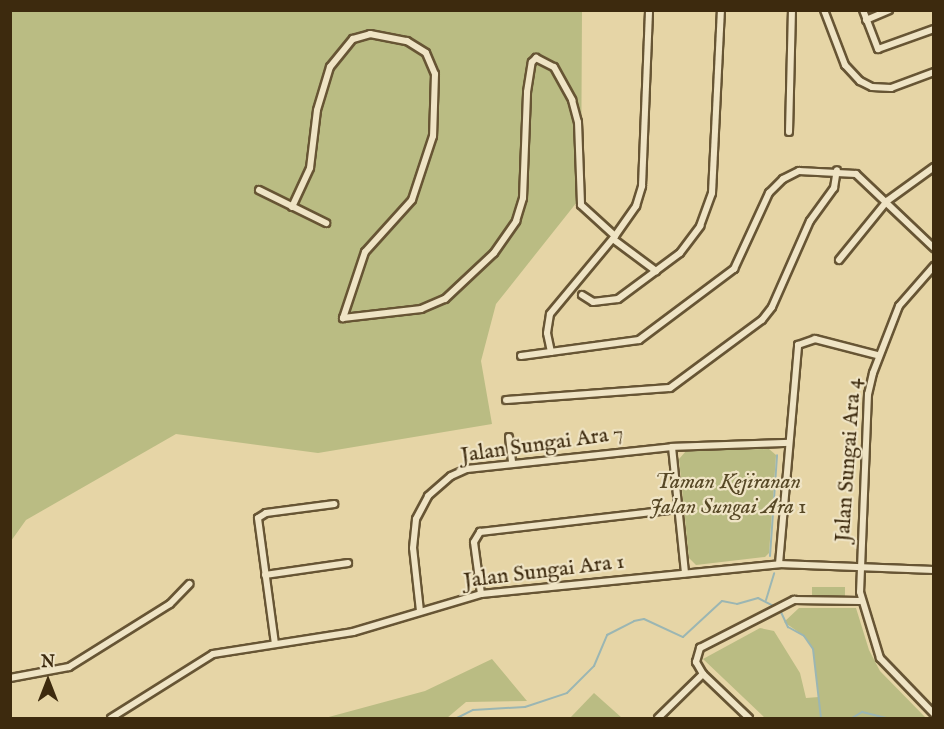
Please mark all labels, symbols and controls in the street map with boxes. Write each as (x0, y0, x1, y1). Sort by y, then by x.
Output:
street label: Jalan Sungai Ara 4 (830, 377, 868, 543)
street label: Jalan Sungai Ara 7 (459, 421, 625, 469)
park label: Taman Kejiranan Jalan Sungai Ara 1 (649, 469, 807, 520)
street label: Jalan Sungai Ara 1 (462, 549, 626, 595)
north arrow (18, 651, 78, 711)
text: N (41, 653, 55, 673)

